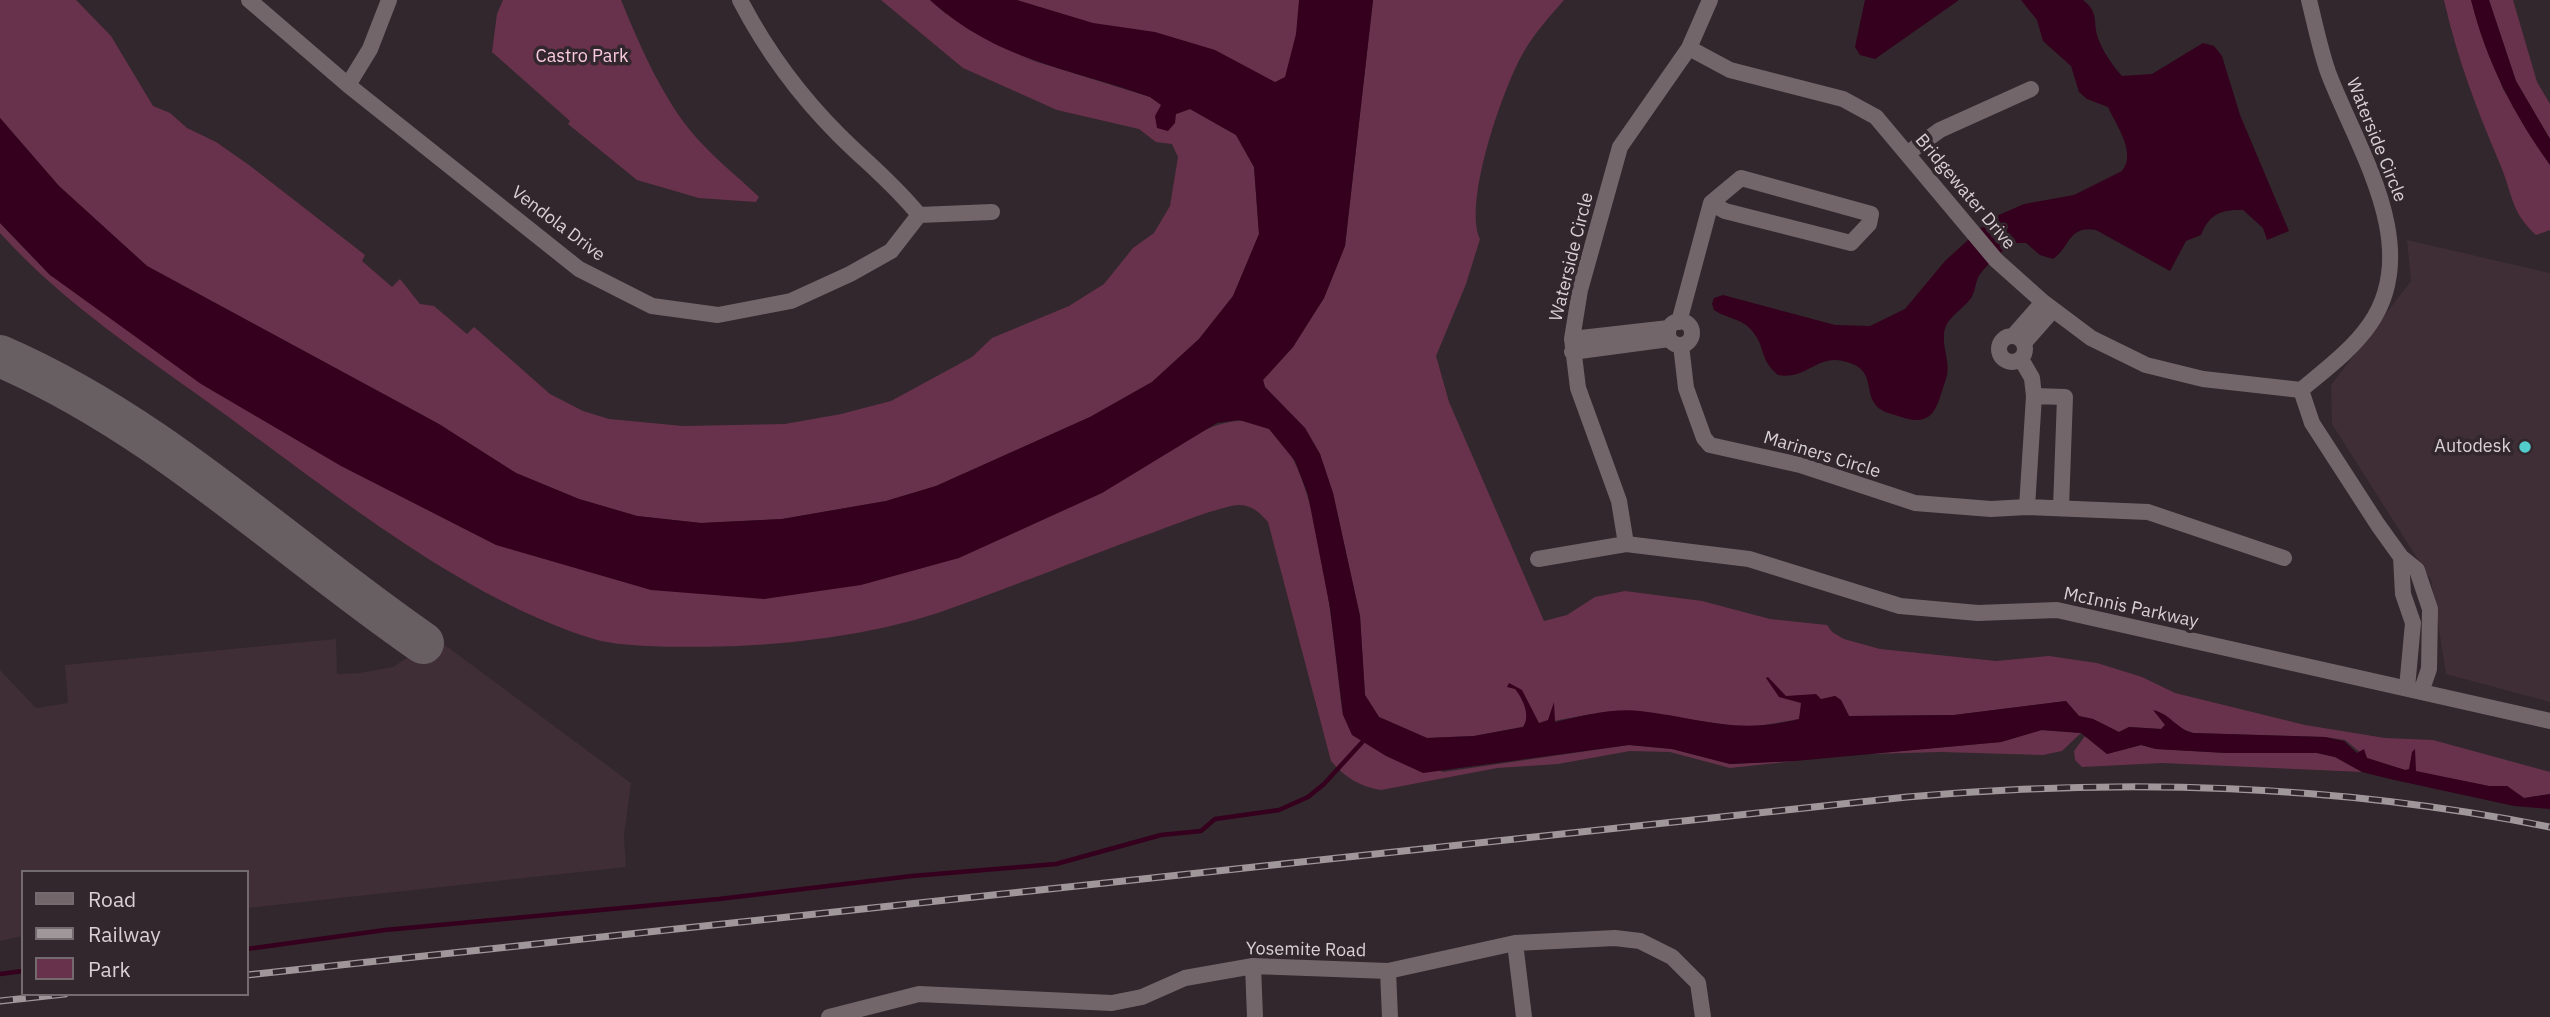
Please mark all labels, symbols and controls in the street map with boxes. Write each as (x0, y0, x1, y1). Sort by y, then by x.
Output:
park label: Castro Park (535, 46, 629, 68)
street label: Waterside Circle (2341, 75, 2411, 205)
street label: Bridgewater Drive (1910, 130, 2020, 254)
street label: Vendola Drive (507, 182, 609, 266)
street label: Waterside Circle (1546, 190, 1598, 324)
street label: Mariners Circle (1761, 427, 1883, 483)
place label: Autodesk (2434, 436, 2511, 458)
marker: Autodesk (2517, 439, 2533, 455)
street label: McInnis Parkway (2062, 583, 2200, 633)
legend (21, 870, 248, 996)
text: Road (88, 885, 136, 913)
text: Railway (88, 920, 161, 948)
street label: Yosemite Road (1246, 938, 1366, 962)
text: Park (88, 955, 131, 983)

